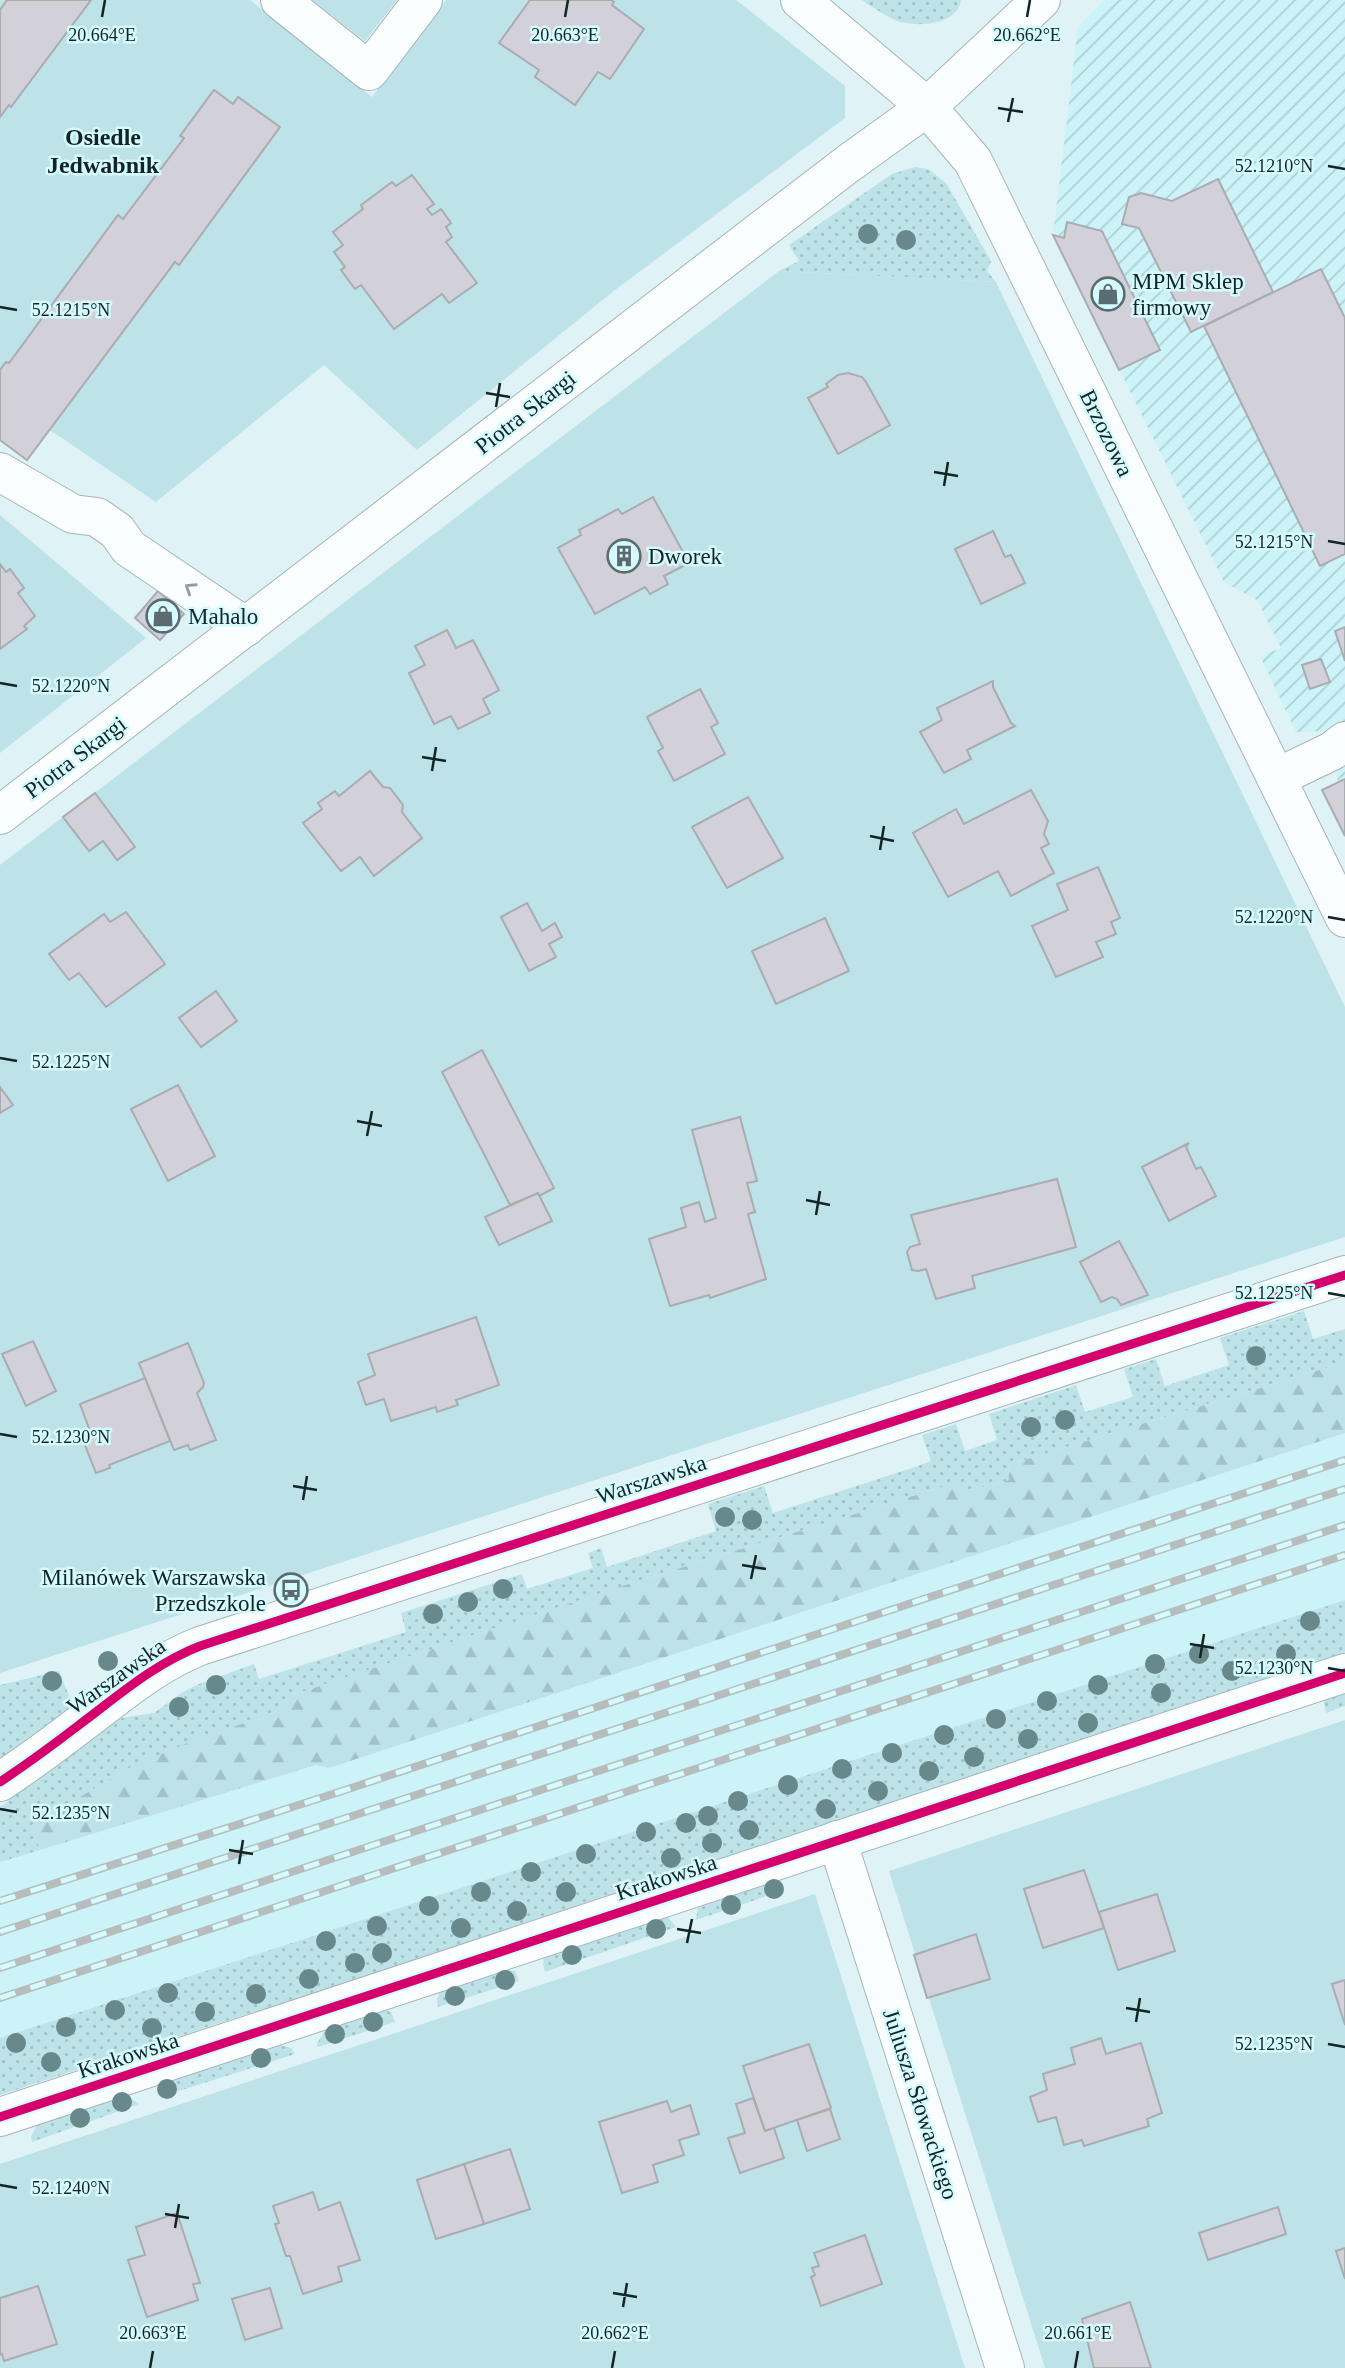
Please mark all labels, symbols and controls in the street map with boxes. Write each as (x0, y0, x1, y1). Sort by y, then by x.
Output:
text: 20.664°E (68, 25, 136, 45)
text: 20.663°E (531, 25, 599, 45)
text: 20.662°E (993, 25, 1061, 45)
district label: Osiedle Jedwabnik (47, 124, 160, 178)
text: 52.1210°N (1235, 156, 1313, 176)
place label: MPM Sklep firmowy (1132, 269, 1244, 320)
shop icon: MPM Sklep firmowy (1089, 275, 1127, 313)
text: 52.1215°N (32, 300, 110, 320)
street label: Piotra Skargi (470, 366, 580, 459)
street label: Brzozowa (1075, 386, 1138, 481)
text: 52.1215°N (1235, 532, 1313, 552)
building icon: Dworek (605, 537, 643, 575)
place label: Dworek (648, 544, 723, 569)
one-way arrow (185, 583, 198, 596)
shop icon: Mahalo (144, 597, 182, 635)
place label: Mahalo (188, 604, 258, 629)
text: 52.1220°N (32, 676, 110, 696)
street label: Piotra Skargi (20, 711, 131, 804)
text: 52.1220°N (1235, 907, 1313, 927)
text: 52.1225°N (32, 1052, 110, 1072)
text: 52.1225°N (1235, 1283, 1313, 1303)
text: 52.1230°N (32, 1427, 110, 1447)
street label: Warszawska (593, 1450, 709, 1509)
place label: Milanówek Warszawska Przedszkole (42, 1565, 266, 1616)
bus stop icon: Milanówek Warszawska Przedszkole (272, 1571, 310, 1609)
street label: Warszawska (62, 1633, 170, 1719)
text: 52.1230°N (1235, 1658, 1313, 1678)
text: 52.1235°N (32, 1803, 110, 1823)
street label: Krakowska (612, 1849, 720, 1906)
street label: Juliusza Słowackiego (878, 2006, 963, 2202)
street label: Krakowska (74, 2027, 182, 2084)
text: 52.1235°N (1235, 2034, 1313, 2054)
text: 52.1240°N (32, 2178, 110, 2198)
text: 20.663°E (119, 2323, 187, 2343)
text: 20.662°E (581, 2323, 649, 2343)
text: 20.661°E (1044, 2323, 1112, 2343)

